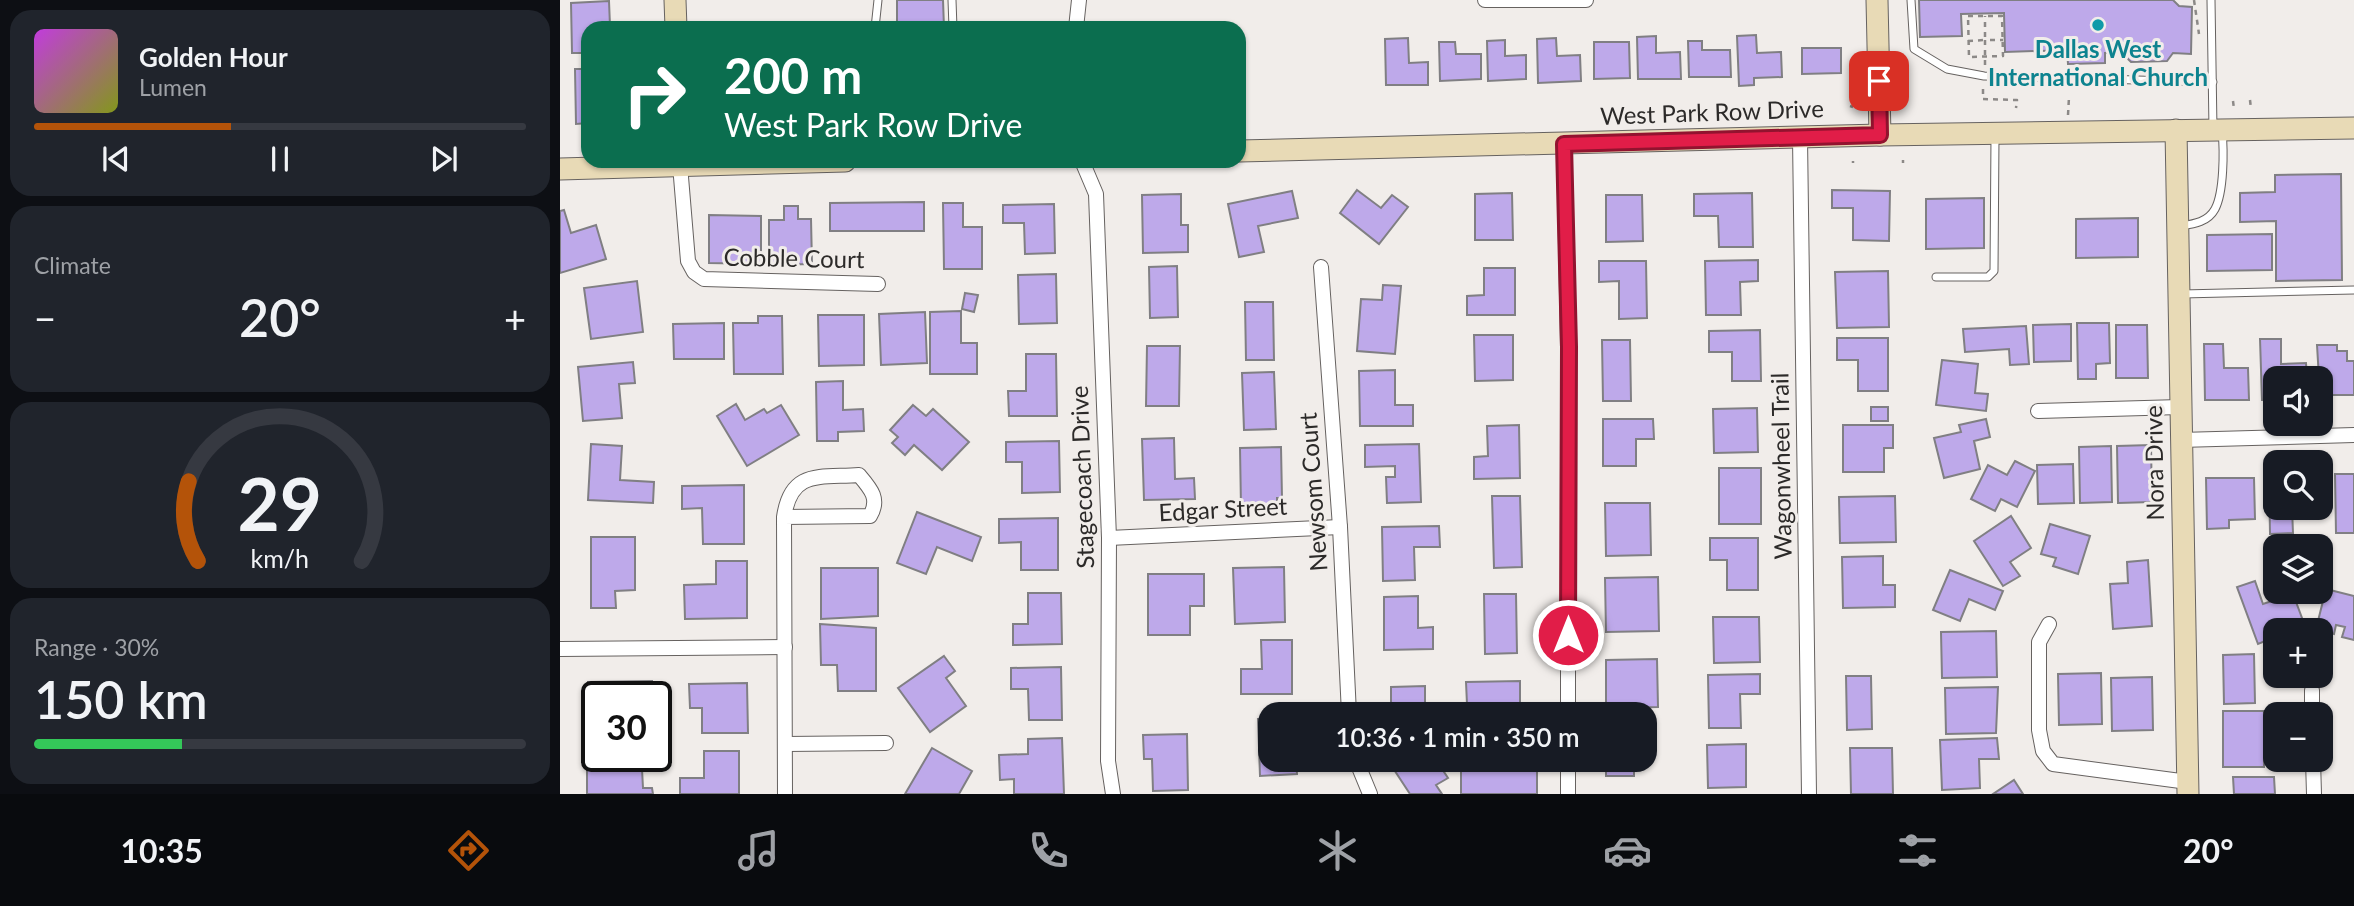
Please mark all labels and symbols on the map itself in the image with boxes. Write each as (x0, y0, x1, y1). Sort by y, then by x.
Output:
marker: Dallas West International Church (2090, 17, 2106, 33)
place label: Dallas West International Church (1988, 34, 2208, 91)
pin (1849, 51, 1909, 111)
street label: West Park Row Drive (1600, 93, 1824, 130)
street label: Cobble Court (723, 242, 865, 273)
street label: Wagonwheel Trail (1764, 372, 1797, 560)
street label: Stagecoach Drive (1064, 385, 1099, 569)
street label: Nora Drive (2138, 405, 2169, 521)
street label: Newsom Court (1292, 411, 1333, 573)
street label: Edgar Street (1158, 491, 1288, 526)
position arrow (1531, 598, 1605, 672)
speed limit sign: 30 (581, 681, 672, 772)

